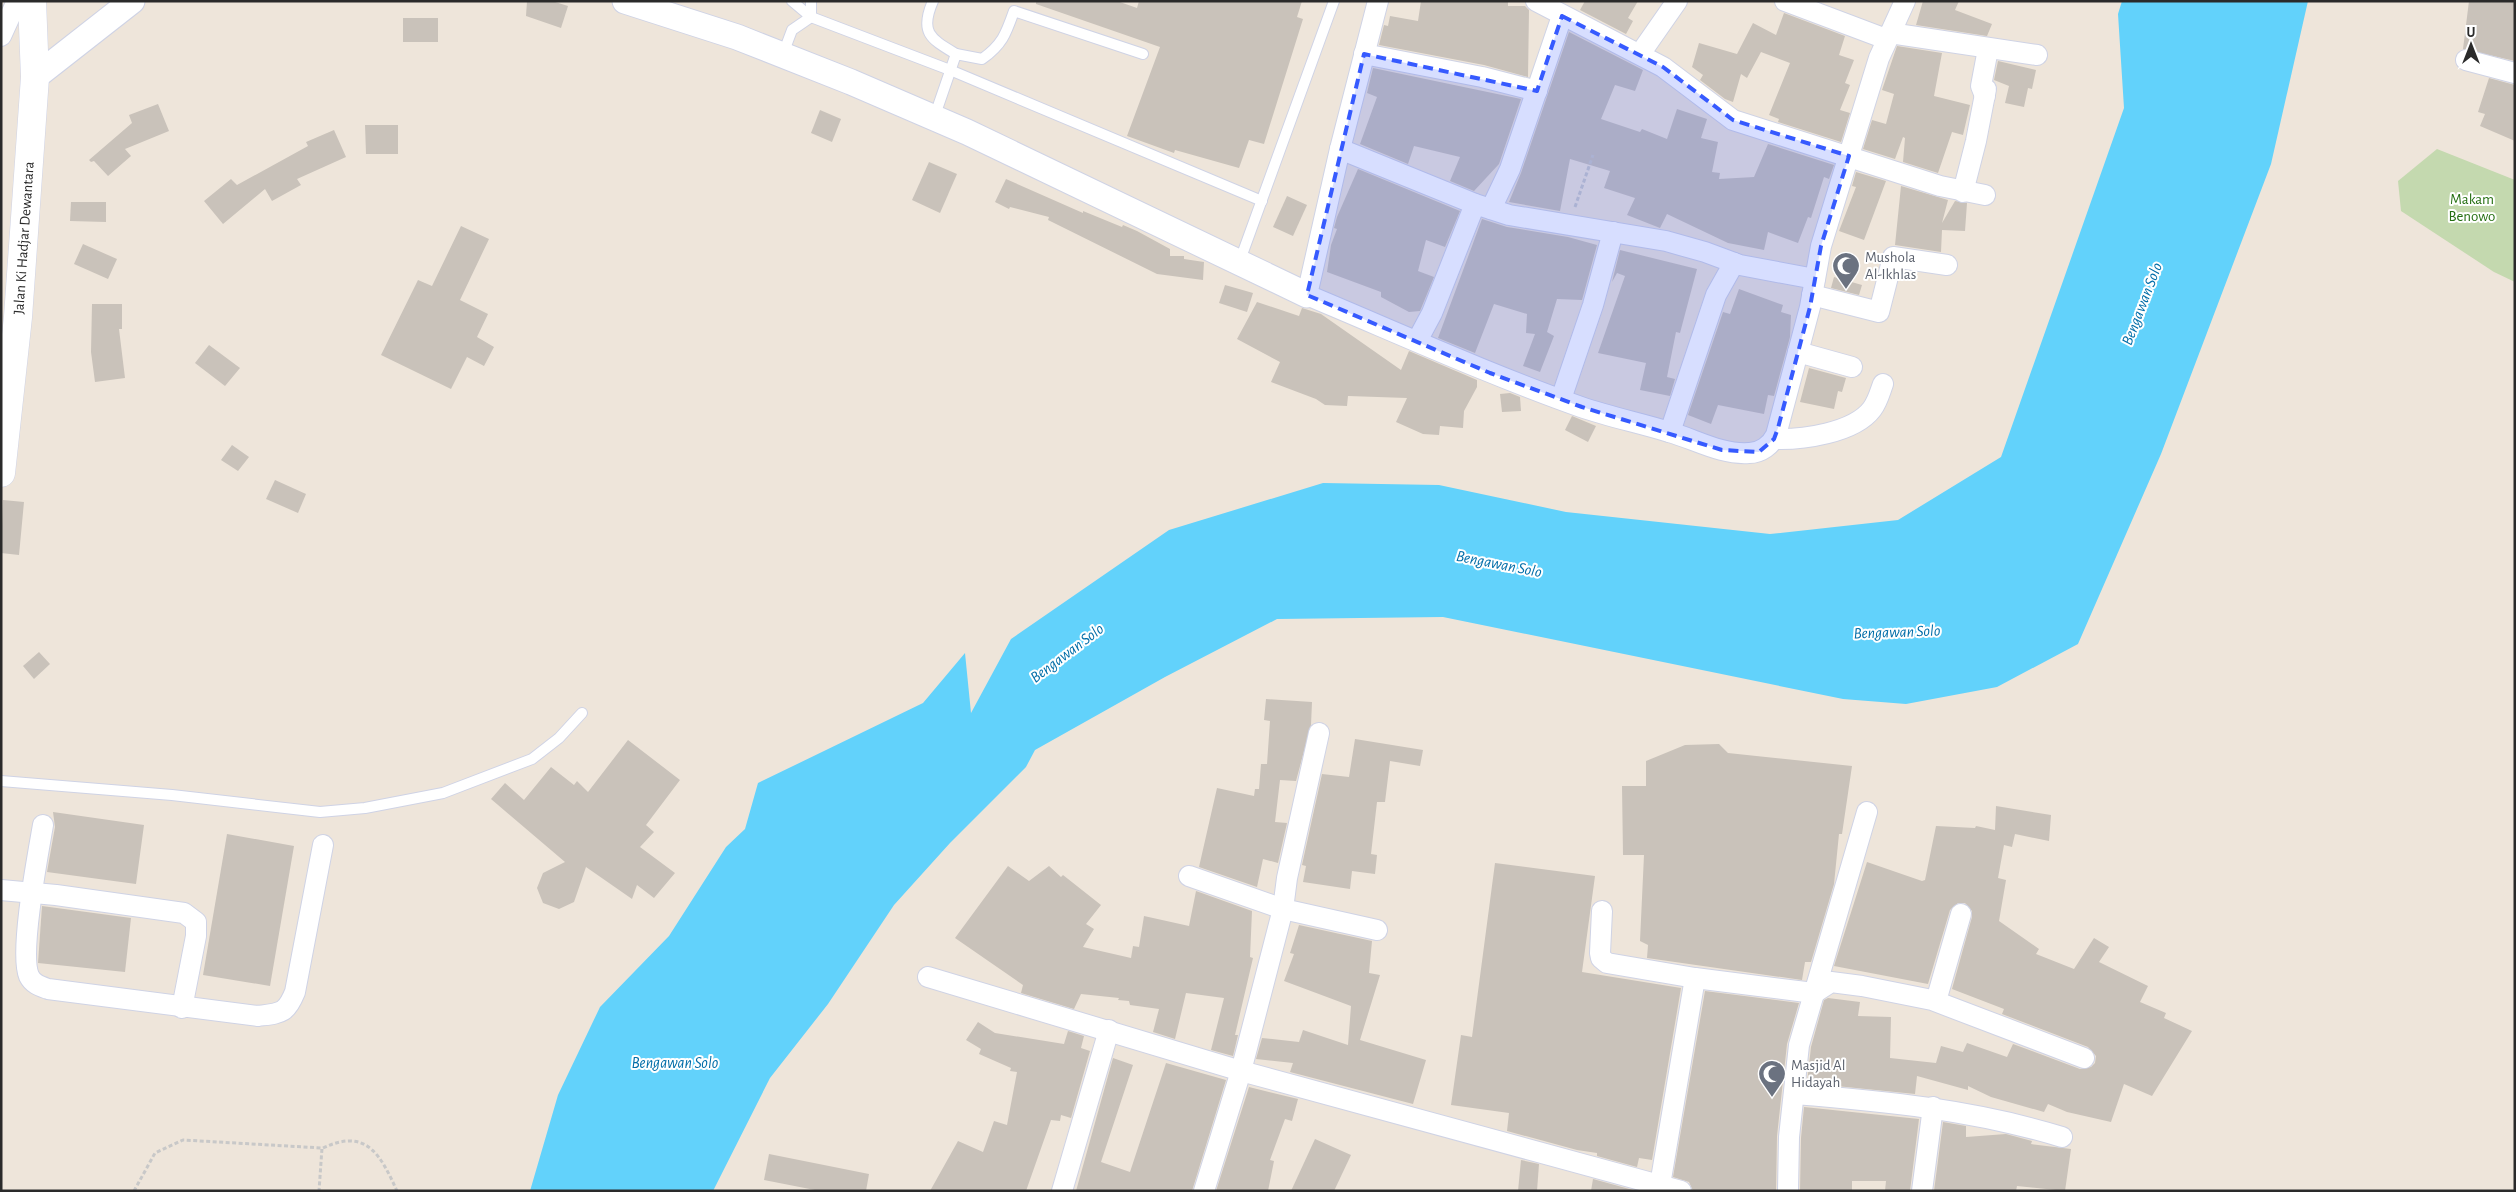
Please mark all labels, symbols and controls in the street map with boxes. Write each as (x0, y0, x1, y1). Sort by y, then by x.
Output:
north arrow (2446, 20, 2496, 70)
text: U (2467, 26, 2476, 40)
street label: Jalan Ki Hadjar Dewantara (11, 161, 37, 315)
park label: Makam Benowo (2449, 192, 2495, 224)
place label: Mushola Al-Ikhlas (1865, 250, 1916, 282)
mosque icon: Mushola Al-Ikhlas (1831, 251, 1861, 290)
water label: Bengawan Solo (2119, 260, 2165, 347)
water label: Bengawan Solo (1455, 548, 1544, 580)
water label: Bengawan Solo (1027, 620, 1107, 686)
water label: Bengawan Solo (1853, 622, 1941, 642)
water label: Bengawan Solo (632, 1055, 719, 1071)
place label: Masjid Al Hidayah (1791, 1058, 1845, 1090)
mosque icon: Masjid Al Hidayah (1757, 1059, 1787, 1098)

